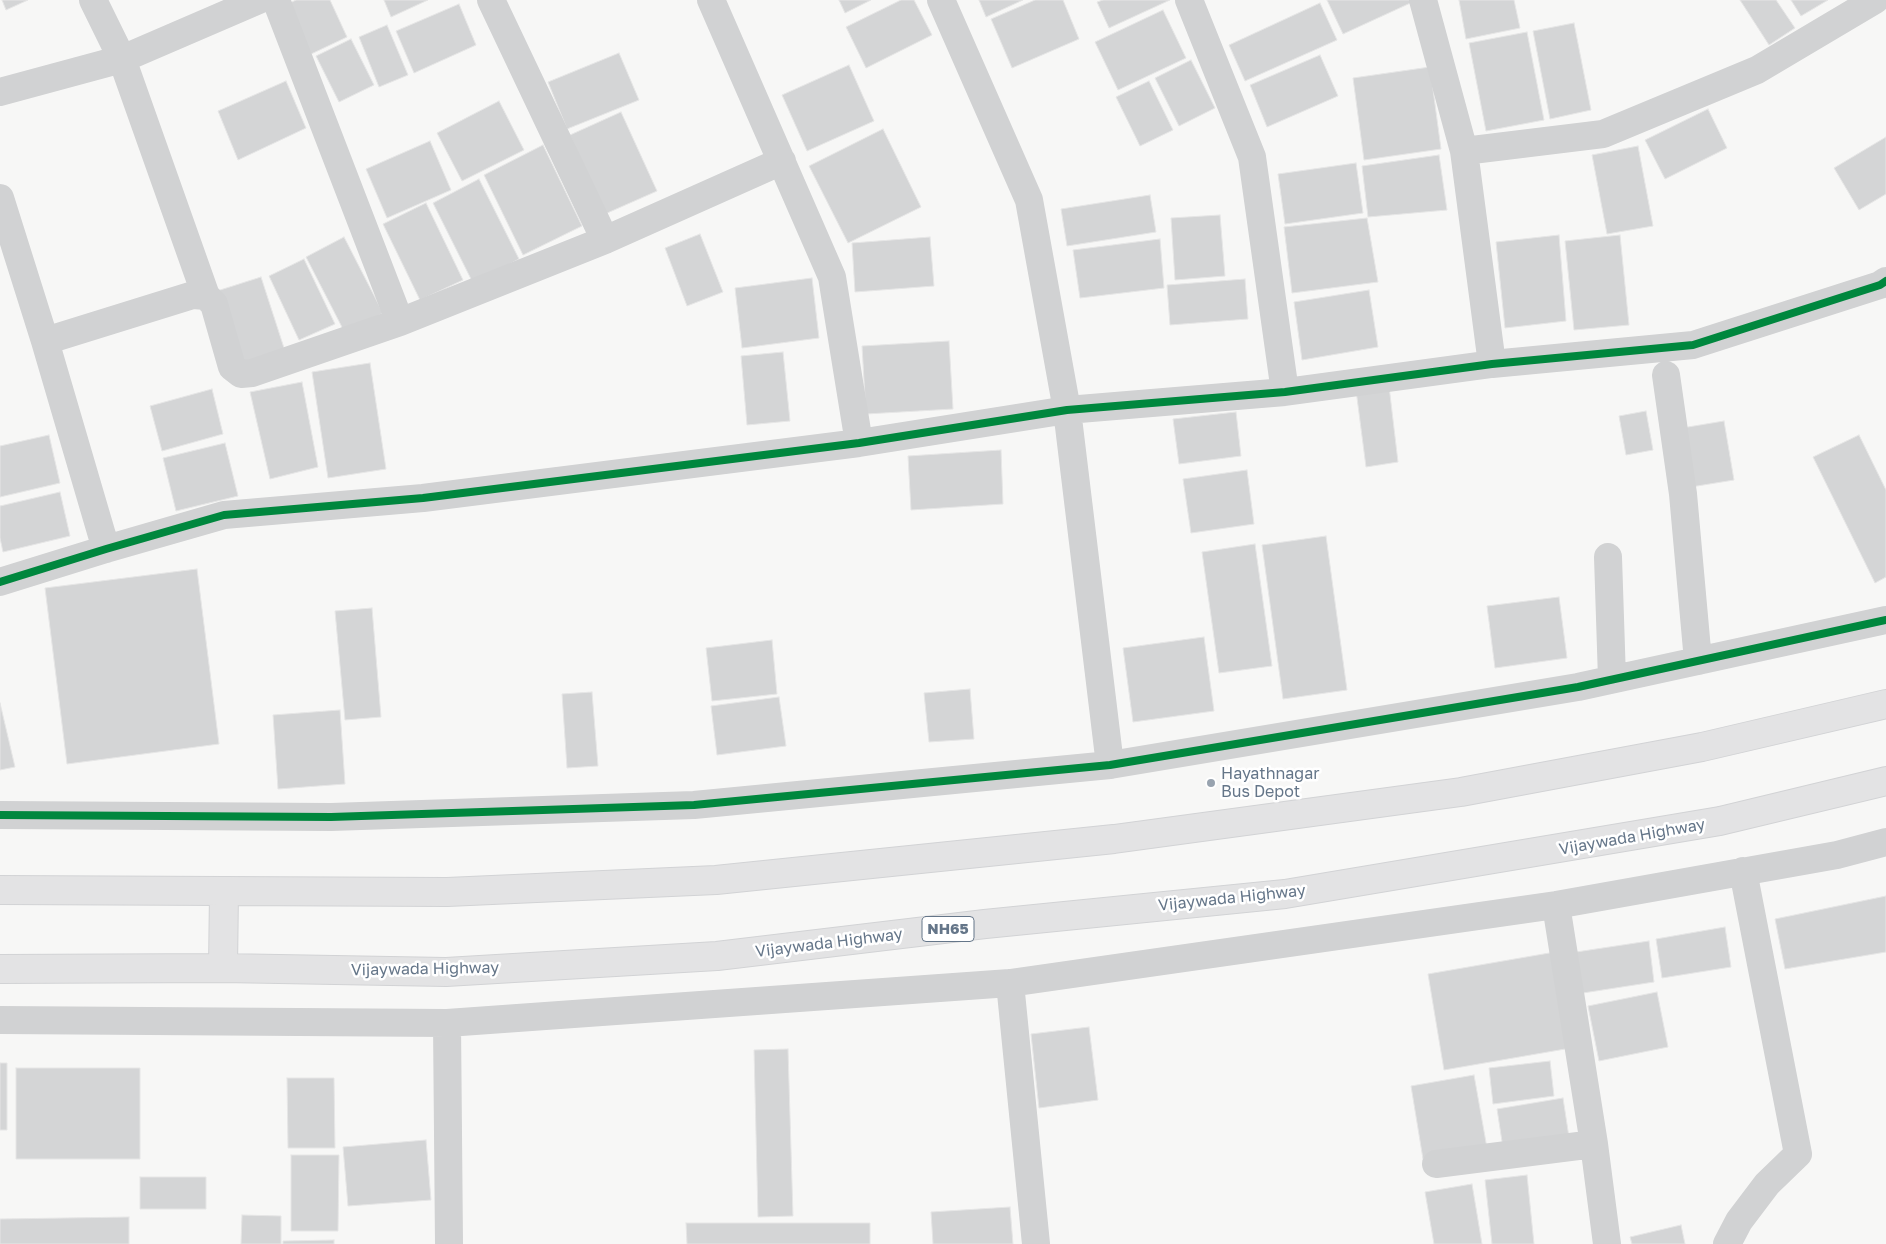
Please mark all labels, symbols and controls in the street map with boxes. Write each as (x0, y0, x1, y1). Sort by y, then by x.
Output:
place label: Hayathnagar Bus Depot (1221, 764, 1319, 802)
marker: Hayathnagar Bus Depot (1205, 777, 1217, 789)
street label: Vijaywada Highway (1557, 815, 1707, 859)
street label: Vijaywada Highway (1157, 881, 1307, 915)
road number: NH65 (922, 916, 974, 942)
street label: Vijaywada Highway (754, 924, 904, 962)
street label: Vijaywada Highway (351, 958, 499, 980)

